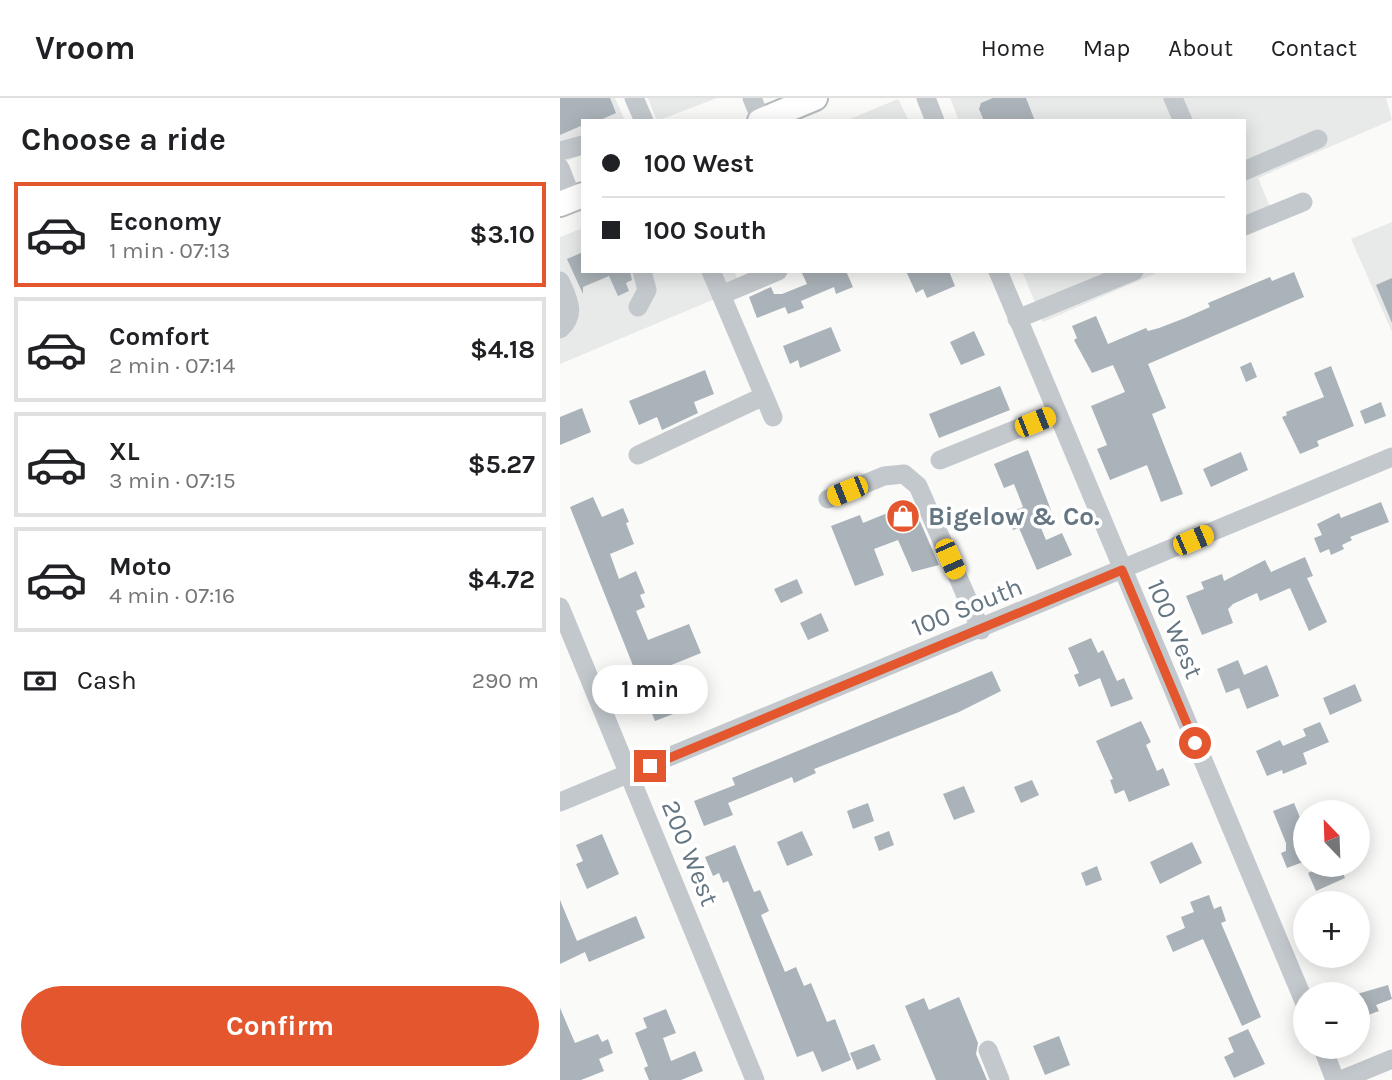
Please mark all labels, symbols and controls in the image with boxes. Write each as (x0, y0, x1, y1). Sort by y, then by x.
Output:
text: Vroom (35, 29, 135, 67)
text: Home (981, 34, 1045, 62)
text: Map (1083, 34, 1130, 62)
text: About (1168, 34, 1233, 62)
text: Contact (1271, 34, 1357, 62)
text: Choose a ride (21, 121, 226, 158)
text: 100 West (644, 148, 754, 179)
icon: car (25, 203, 88, 266)
text: Economy (109, 206, 221, 237)
text: 100 South (644, 215, 767, 246)
text: $3.10 (470, 219, 535, 250)
text: 1 min · 07:13 (109, 237, 230, 264)
icon: car (25, 318, 88, 381)
text: Comfort (109, 321, 210, 352)
text: $4.18 (470, 334, 535, 365)
text: 2 min · 07:14 (109, 352, 235, 379)
car (1012, 404, 1059, 440)
icon: car (25, 433, 88, 496)
text: XL (109, 436, 140, 467)
text: $5.27 (468, 449, 535, 480)
text: 3 min · 07:15 (109, 467, 236, 494)
car (824, 473, 871, 509)
shop icon: Bigelow & Co. (884, 497, 922, 535)
place label: Bigelow & Co. (928, 501, 1100, 532)
car (1170, 522, 1217, 558)
car (932, 536, 969, 582)
icon: car (25, 548, 88, 611)
text: Moto (109, 551, 171, 582)
text: $4.72 (467, 564, 535, 595)
street label: 100 South (907, 571, 1027, 643)
street label: 100 West (1140, 575, 1210, 684)
text: 4 min · 07:16 (109, 582, 235, 609)
icon: cash (21, 662, 59, 700)
callout: 1 min (592, 664, 708, 714)
text: Cash (77, 665, 137, 696)
text: 290 m (472, 667, 539, 694)
text: 1 min (621, 676, 679, 703)
route start (1179, 727, 1211, 759)
route end (634, 750, 666, 782)
street label: 200 West (655, 796, 725, 911)
north arrow (1293, 800, 1370, 877)
map controls (1293, 800, 1370, 1059)
button: + (1293, 891, 1370, 968)
button: − (1293, 982, 1370, 1059)
button: Confirm (21, 986, 539, 1066)

